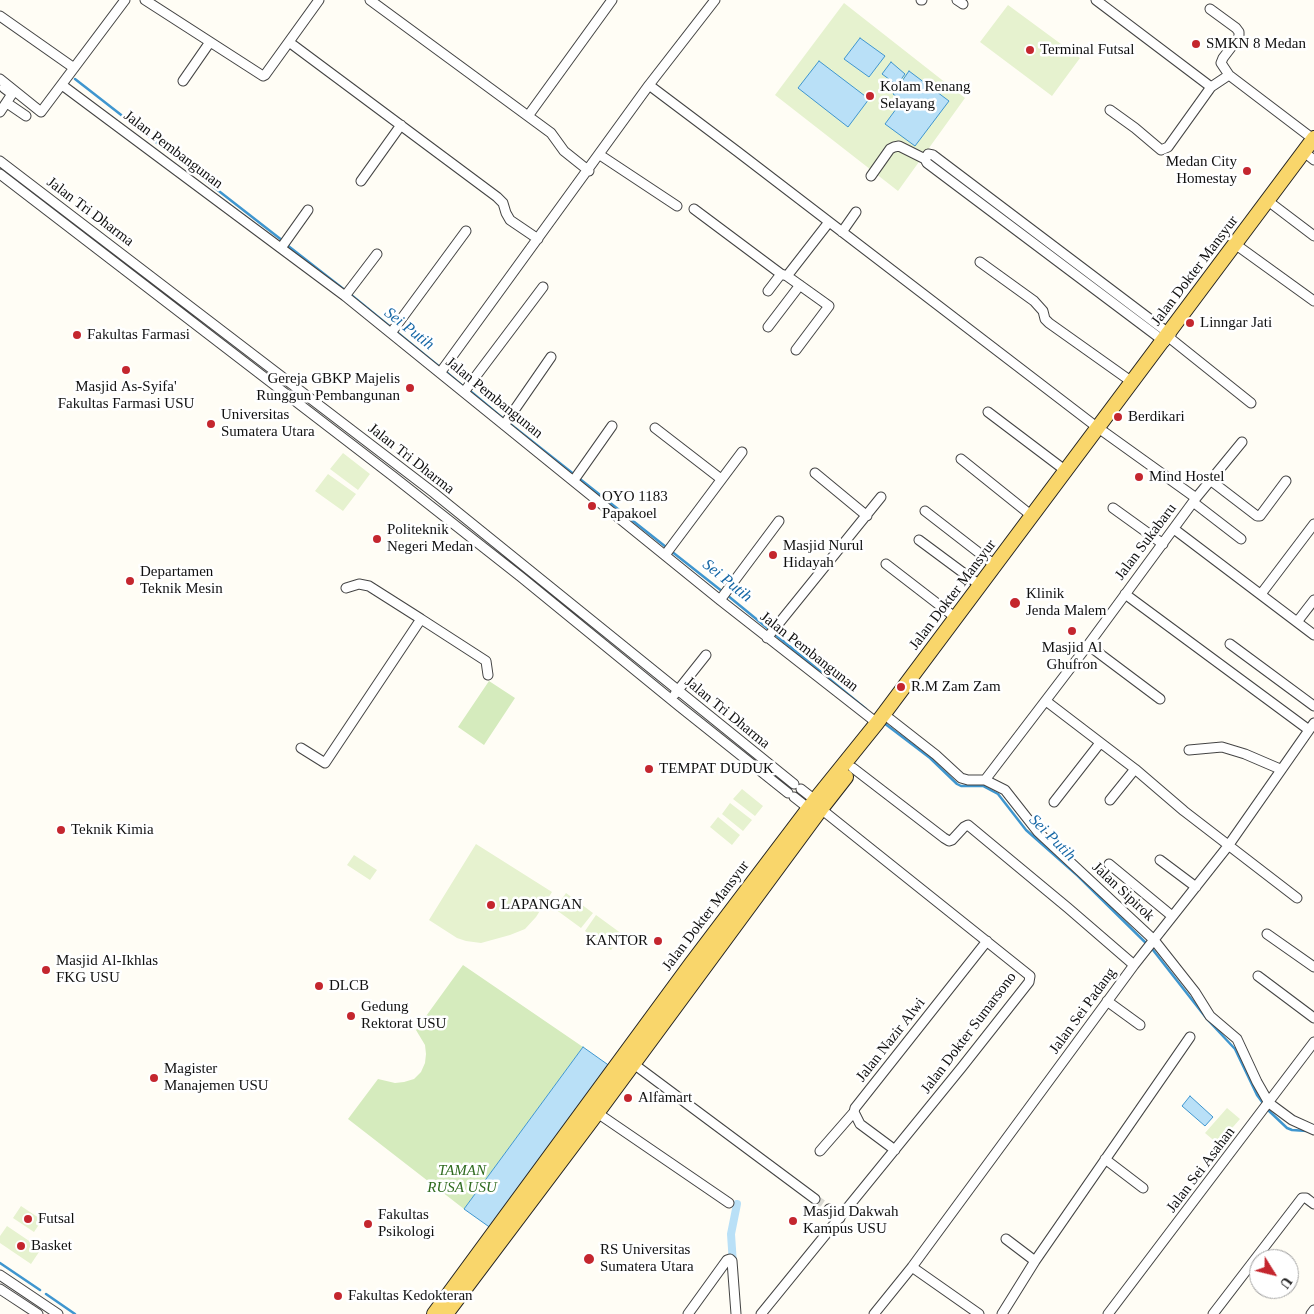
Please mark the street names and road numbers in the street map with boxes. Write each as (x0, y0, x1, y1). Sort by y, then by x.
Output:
street label: Jalan Pembangunan (120, 107, 226, 193)
street label: Jalan Tri Dharma (43, 173, 137, 251)
street label: Jalan Dokter Mansyur (1148, 212, 1242, 330)
street label: Jalan Pembangunan (442, 353, 546, 443)
street label: Jalan Tri Dharma (364, 420, 458, 498)
street label: Jalan Sukabaru (1111, 500, 1181, 584)
street label: Jalan Dokter Mansyur (906, 536, 1000, 654)
street label: Jalan Pembangunan (756, 608, 862, 696)
street label: Jalan Tri Dharma (681, 673, 773, 753)
street label: Jalan Dokter Mansyur (659, 857, 753, 975)
street label: Jalan Sipirok (1088, 859, 1158, 925)
street label: Jalan Sei Padang (1046, 965, 1120, 1057)
street label: Jalan Dokter Sumarsono (917, 969, 1021, 1097)
street label: Jalan Nazir Alwi (853, 994, 929, 1086)
street label: Jalan Sei Asahan (1163, 1124, 1239, 1216)

